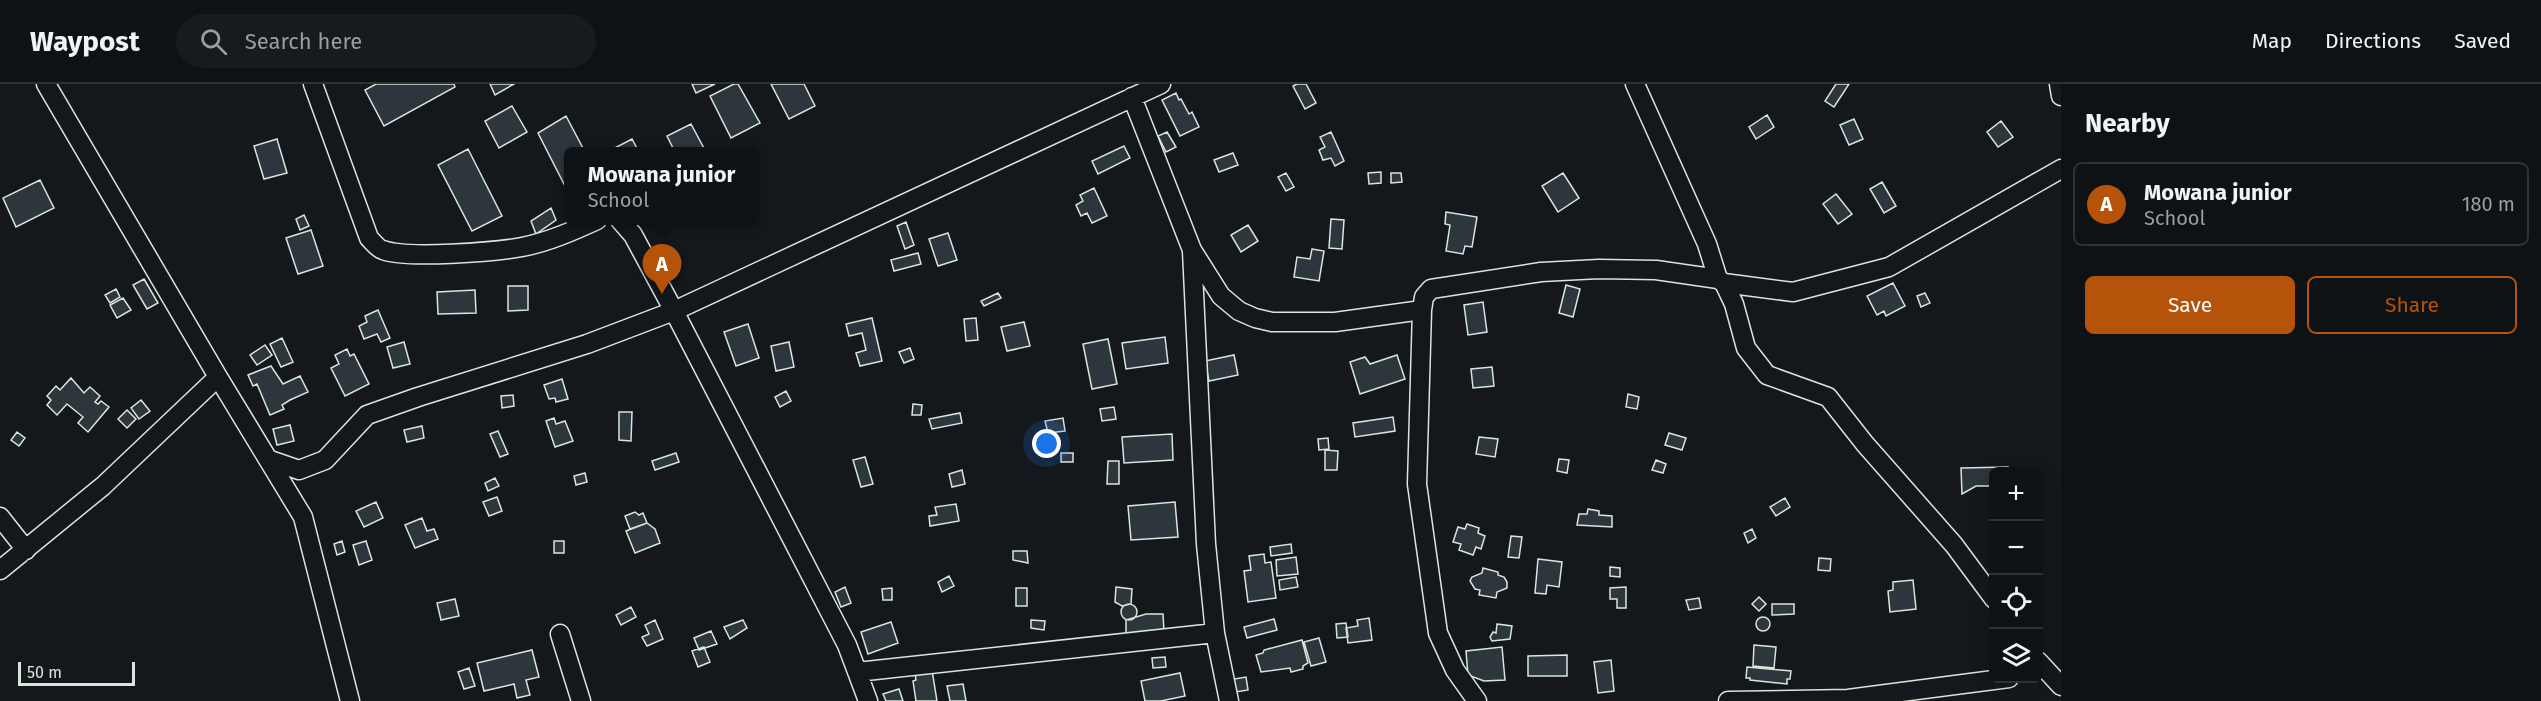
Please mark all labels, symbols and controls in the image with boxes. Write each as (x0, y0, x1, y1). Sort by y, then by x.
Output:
search box (176, 14, 596, 68)
text: Waypost (30, 25, 140, 58)
icon: search (197, 25, 230, 58)
text: Search here (245, 28, 362, 55)
text: Map (2252, 28, 2292, 54)
text: Directions (2325, 28, 2421, 54)
text: Saved (2454, 28, 2511, 54)
text: Nearby (2085, 108, 2170, 139)
popup (564, 147, 759, 225)
text: Mowana junior (588, 161, 735, 188)
text: Mowana junior (2144, 179, 2292, 206)
text: School (588, 188, 649, 212)
text: A (2101, 192, 2112, 216)
text: 180 m (2462, 192, 2515, 216)
text: School (2144, 206, 2205, 230)
pin: A (642, 244, 682, 294)
button: Save (2085, 276, 2295, 334)
button: Share (2307, 276, 2517, 334)
your location (1032, 429, 1061, 458)
map controls (1989, 467, 2043, 683)
button: + (1989, 467, 2043, 521)
button: − (1989, 521, 2043, 575)
button: locate (1989, 575, 2043, 629)
button: layers (1989, 629, 2043, 683)
scale bar (18, 659, 135, 686)
text: 50 m (27, 663, 62, 682)

